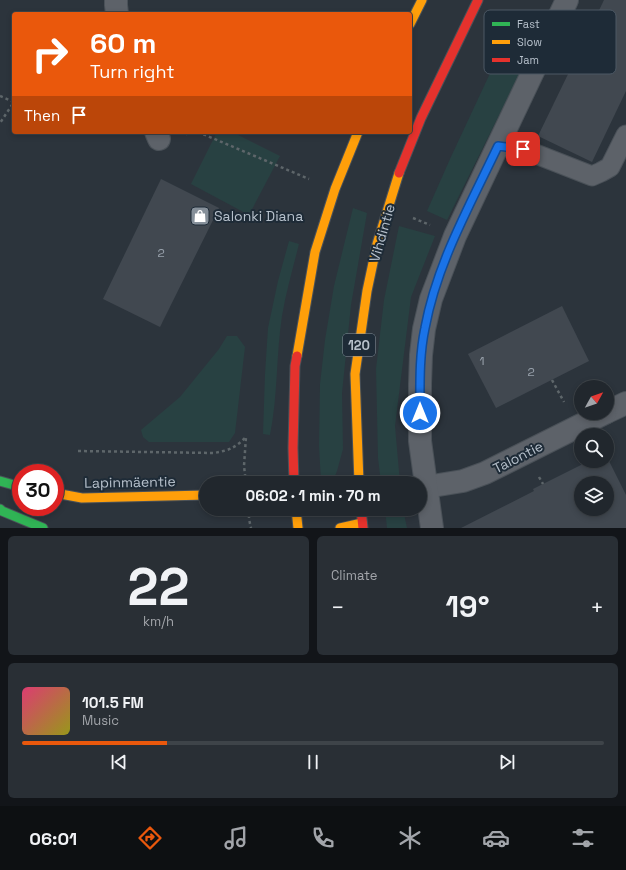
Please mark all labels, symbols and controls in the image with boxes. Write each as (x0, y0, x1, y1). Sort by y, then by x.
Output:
legend (484, 10, 616, 74)
text: Fast (517, 17, 540, 31)
text: 60 m (90, 25, 156, 61)
icon: right (24, 28, 76, 80)
text: Slow (517, 35, 542, 49)
text: Jam (517, 53, 539, 67)
text: Turn right (90, 60, 174, 83)
icon: arrive (68, 104, 90, 126)
text: Then (24, 106, 60, 125)
pin (506, 132, 540, 166)
icon: arrive (512, 138, 534, 160)
street label: Vihdintie (365, 202, 399, 264)
shop icon: Salonki Diana (189, 205, 211, 227)
place label: Salonki Diana (214, 207, 303, 225)
house number: 2 (157, 245, 165, 261)
road number: 120 (343, 334, 375, 356)
house number: 1 (479, 353, 485, 369)
house number: 2 (527, 364, 535, 380)
north arrow (574, 380, 614, 420)
map controls (574, 380, 614, 516)
position arrow (399, 392, 441, 434)
button: search (574, 428, 614, 468)
street label: Talontie (490, 437, 546, 477)
speed limit sign: 30 (12, 464, 64, 516)
street label: Lapinmäentie (84, 472, 176, 492)
button: layers (574, 476, 614, 516)
text: 06:02 · 1 min · 70 m (245, 486, 381, 505)
text: 22 (128, 554, 189, 620)
text: Climate (331, 567, 377, 584)
text: 19° (446, 587, 489, 626)
text: − (331, 593, 345, 621)
text: + (590, 593, 604, 621)
text: km/h (143, 613, 174, 630)
text: 101.5 FM (82, 693, 144, 712)
text: Music (82, 712, 119, 729)
icon: previous (108, 751, 130, 773)
icon: pause (302, 751, 324, 773)
icon: next (496, 751, 518, 773)
icon: directions (136, 824, 164, 852)
icon: music (222, 824, 250, 852)
icon: phone (309, 824, 337, 852)
icon: climate (396, 824, 424, 852)
icon: car (482, 824, 510, 852)
icon: filters (569, 824, 597, 852)
text: 06:01 (29, 827, 77, 850)

